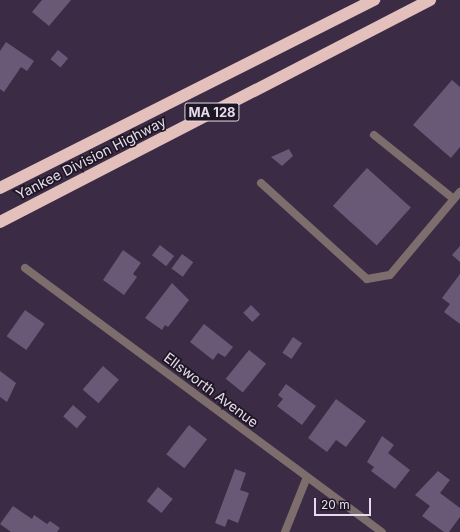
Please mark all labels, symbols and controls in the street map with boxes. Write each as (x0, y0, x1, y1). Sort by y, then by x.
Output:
road number: MA 128 (184, 101, 240, 123)
street label: Yankee Division Highway (13, 113, 169, 203)
street label: Ellsworth Avenue (161, 349, 261, 431)
scale bar (316, 490, 373, 516)
text: 20 m (321, 497, 350, 512)

